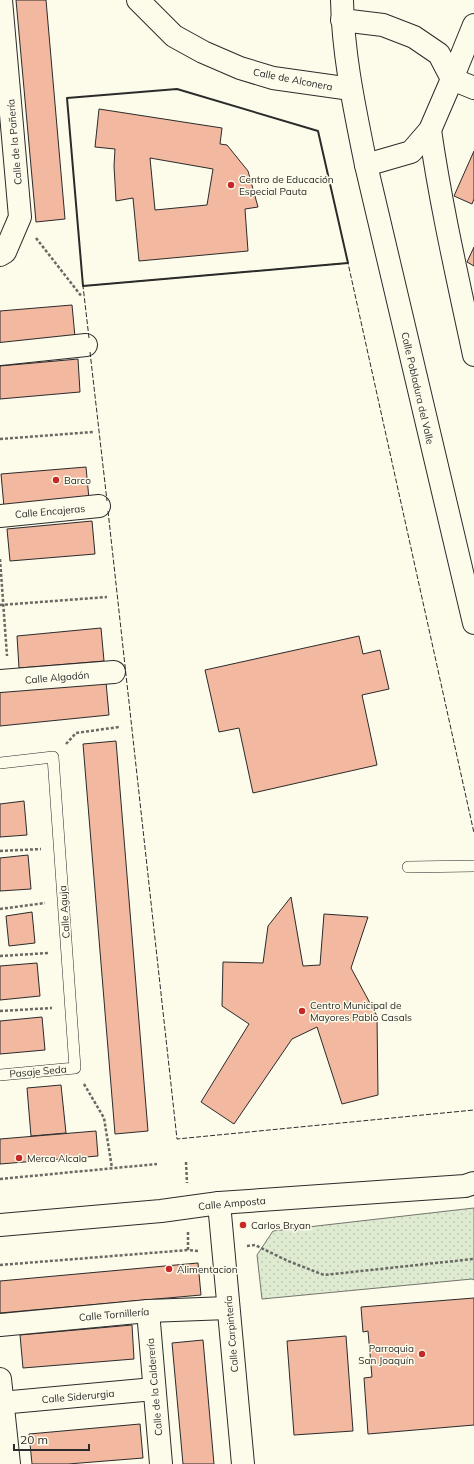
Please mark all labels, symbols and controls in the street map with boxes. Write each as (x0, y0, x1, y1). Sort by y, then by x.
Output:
street label: Calle de Alconera (252, 65, 334, 94)
street label: Calle de la Pañería (4, 98, 25, 185)
place label: Centro de Educación Especial Pauta (239, 173, 334, 198)
marker: Centro de Educación Especial Pauta (226, 180, 236, 190)
street label: Calle Pobladura del Valle (398, 331, 437, 446)
place label: Barco (64, 474, 91, 487)
marker: Barco (51, 475, 61, 485)
street label: Calle Encajeras (14, 502, 86, 521)
street label: Calle Algodón (24, 668, 90, 687)
street label: Calle Aguja (56, 885, 73, 939)
place label: Centro Municipal de Mayores Pablo Casals (310, 999, 412, 1024)
marker: Centro Municipal de Mayores Pablo Casals (297, 1006, 307, 1016)
street label: Pasaje Seda (9, 1063, 67, 1080)
place label: Merca Alcala (27, 1152, 87, 1165)
marker: Merca Alcala (14, 1153, 24, 1163)
street label: Calle Amposta (198, 1194, 266, 1213)
place label: Carlos Bryan (251, 1219, 311, 1232)
marker: Carlos Bryan (238, 1220, 248, 1230)
place label: Alimentacion (177, 1263, 238, 1276)
marker: Alimentacion (164, 1264, 174, 1274)
street label: Calle Carpintería (222, 1295, 241, 1373)
street label: Calle Tornillería (78, 1305, 150, 1324)
street label: Calle de la Calderería (144, 1338, 165, 1436)
place label: Parroquia San Joaquín (358, 1342, 414, 1367)
marker: Parroquia San Joaquín (417, 1349, 427, 1359)
street label: Calle Siderurgia (41, 1387, 115, 1406)
scale bar (14, 1426, 89, 1452)
text: 20 m (20, 1432, 48, 1447)

